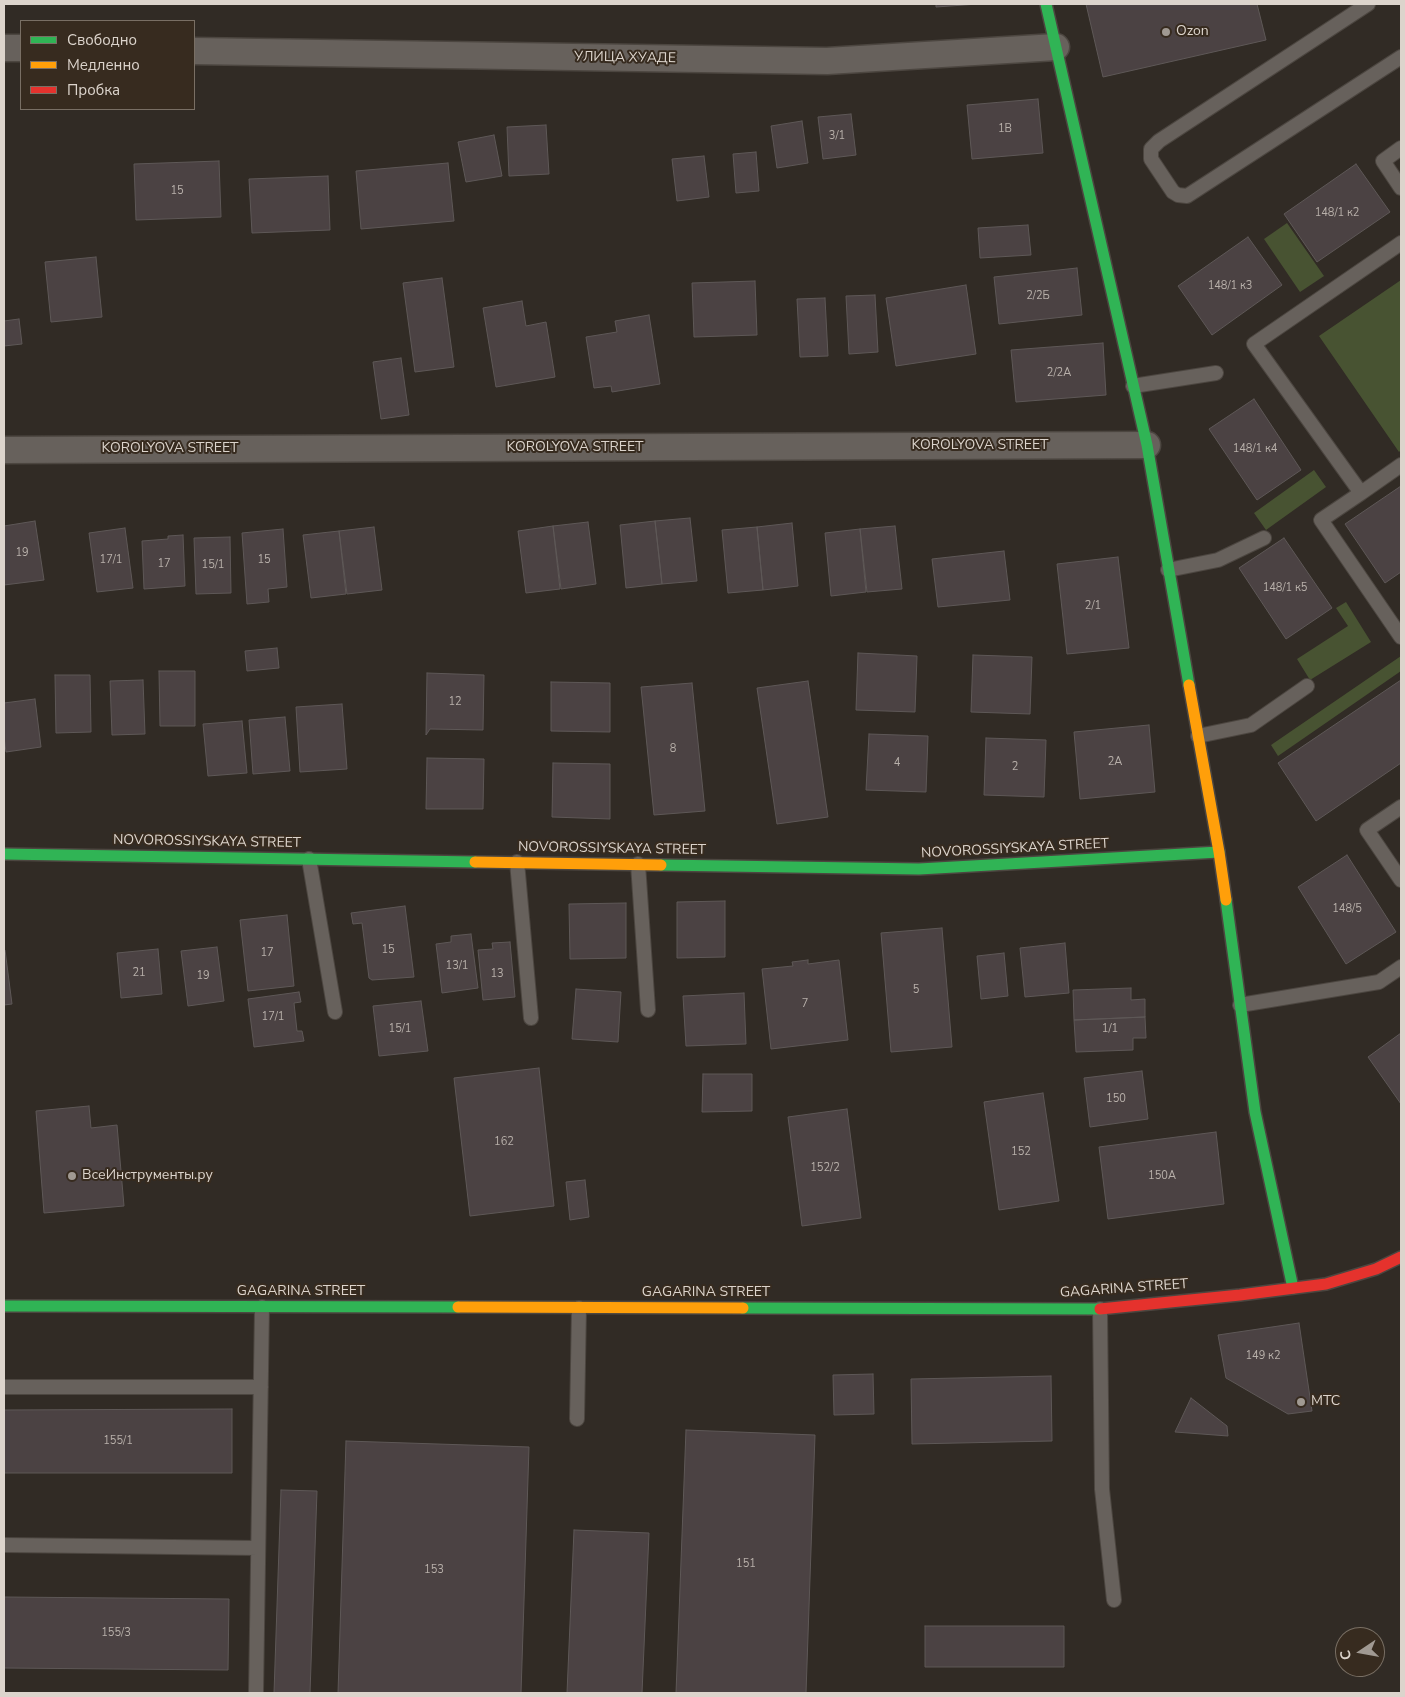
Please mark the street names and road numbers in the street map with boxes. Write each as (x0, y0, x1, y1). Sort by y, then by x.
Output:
street label: УЛИЦА ХУАДЕ (574, 49, 676, 67)
street label: KOROLYOVA STREET (912, 438, 1048, 454)
street label: KOROLYOVA STREET (507, 440, 643, 456)
street label: KOROLYOVA STREET (102, 441, 238, 457)
street label: NOVOROSSIYSKAYA STREET (113, 832, 301, 852)
street label: NOVOROSSIYSKAYA STREET (921, 836, 1109, 862)
street label: NOVOROSSIYSKAYA STREET (518, 839, 706, 859)
street label: GAGARINA STREET (1059, 1276, 1189, 1302)
street label: GAGARINA STREET (237, 1284, 365, 1300)
street label: GAGARINA STREET (642, 1285, 770, 1301)

